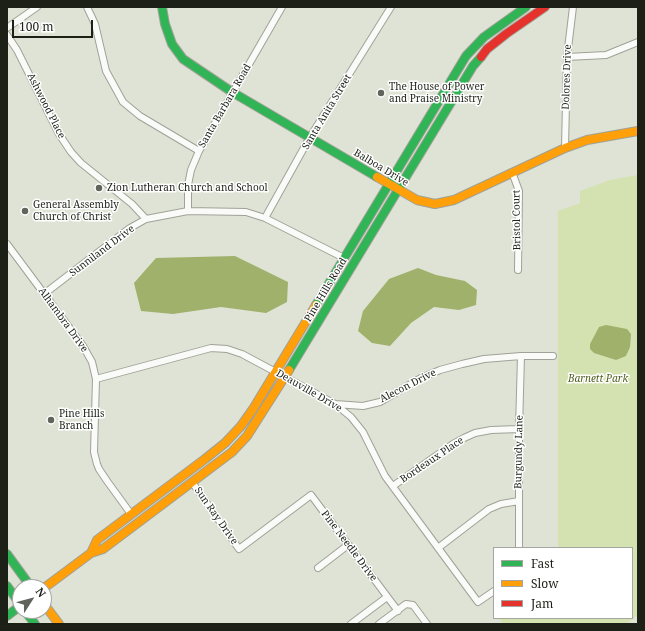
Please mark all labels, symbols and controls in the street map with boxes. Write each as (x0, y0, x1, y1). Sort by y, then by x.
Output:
scale bar (14, 12, 95, 38)
text: 100 m (19, 18, 54, 35)
street label: Dolores Drive (560, 44, 574, 110)
street label: Santa Barbara Road (196, 62, 254, 150)
street label: Ashwood Place (24, 71, 68, 141)
street label: Santa Anita Street (300, 72, 354, 152)
place label: The House of Power and Praise Ministry (389, 81, 484, 104)
marker: The House of Power and Praise Ministry (376, 88, 386, 98)
street label: Balboa Drive (351, 147, 411, 189)
place label: Zion Lutheran Church and School (107, 182, 268, 194)
marker: Zion Lutheran Church and School (94, 183, 104, 193)
street label: Bristol Court (510, 190, 524, 250)
place label: General Assembly Church of Christ (33, 199, 119, 222)
marker: General Assembly Church of Christ (20, 206, 30, 216)
street label: Sunniland Drive (67, 223, 137, 279)
street label: Pine Hills Road (302, 256, 350, 324)
street label: Alhambra Drive (36, 285, 90, 355)
street label: Deauville Drive (274, 367, 344, 415)
street label: Alecon Drive (378, 367, 438, 405)
park label: Barnett Park (568, 373, 628, 385)
place label: Pine Hills Branch (59, 408, 104, 432)
marker: Pine Hills Branch (46, 415, 56, 425)
street label: Burgundy Lane (512, 415, 526, 489)
street label: Bordeaux Place (398, 434, 466, 486)
street label: Sun Ray Drive (192, 485, 240, 547)
street label: Pine Needle Drive (318, 508, 380, 584)
legend (493, 547, 633, 619)
text: Fast (531, 555, 554, 572)
text: Slow (531, 575, 559, 592)
north arrow (12, 579, 52, 619)
text: N (33, 584, 50, 600)
text: Jam (531, 595, 553, 612)

